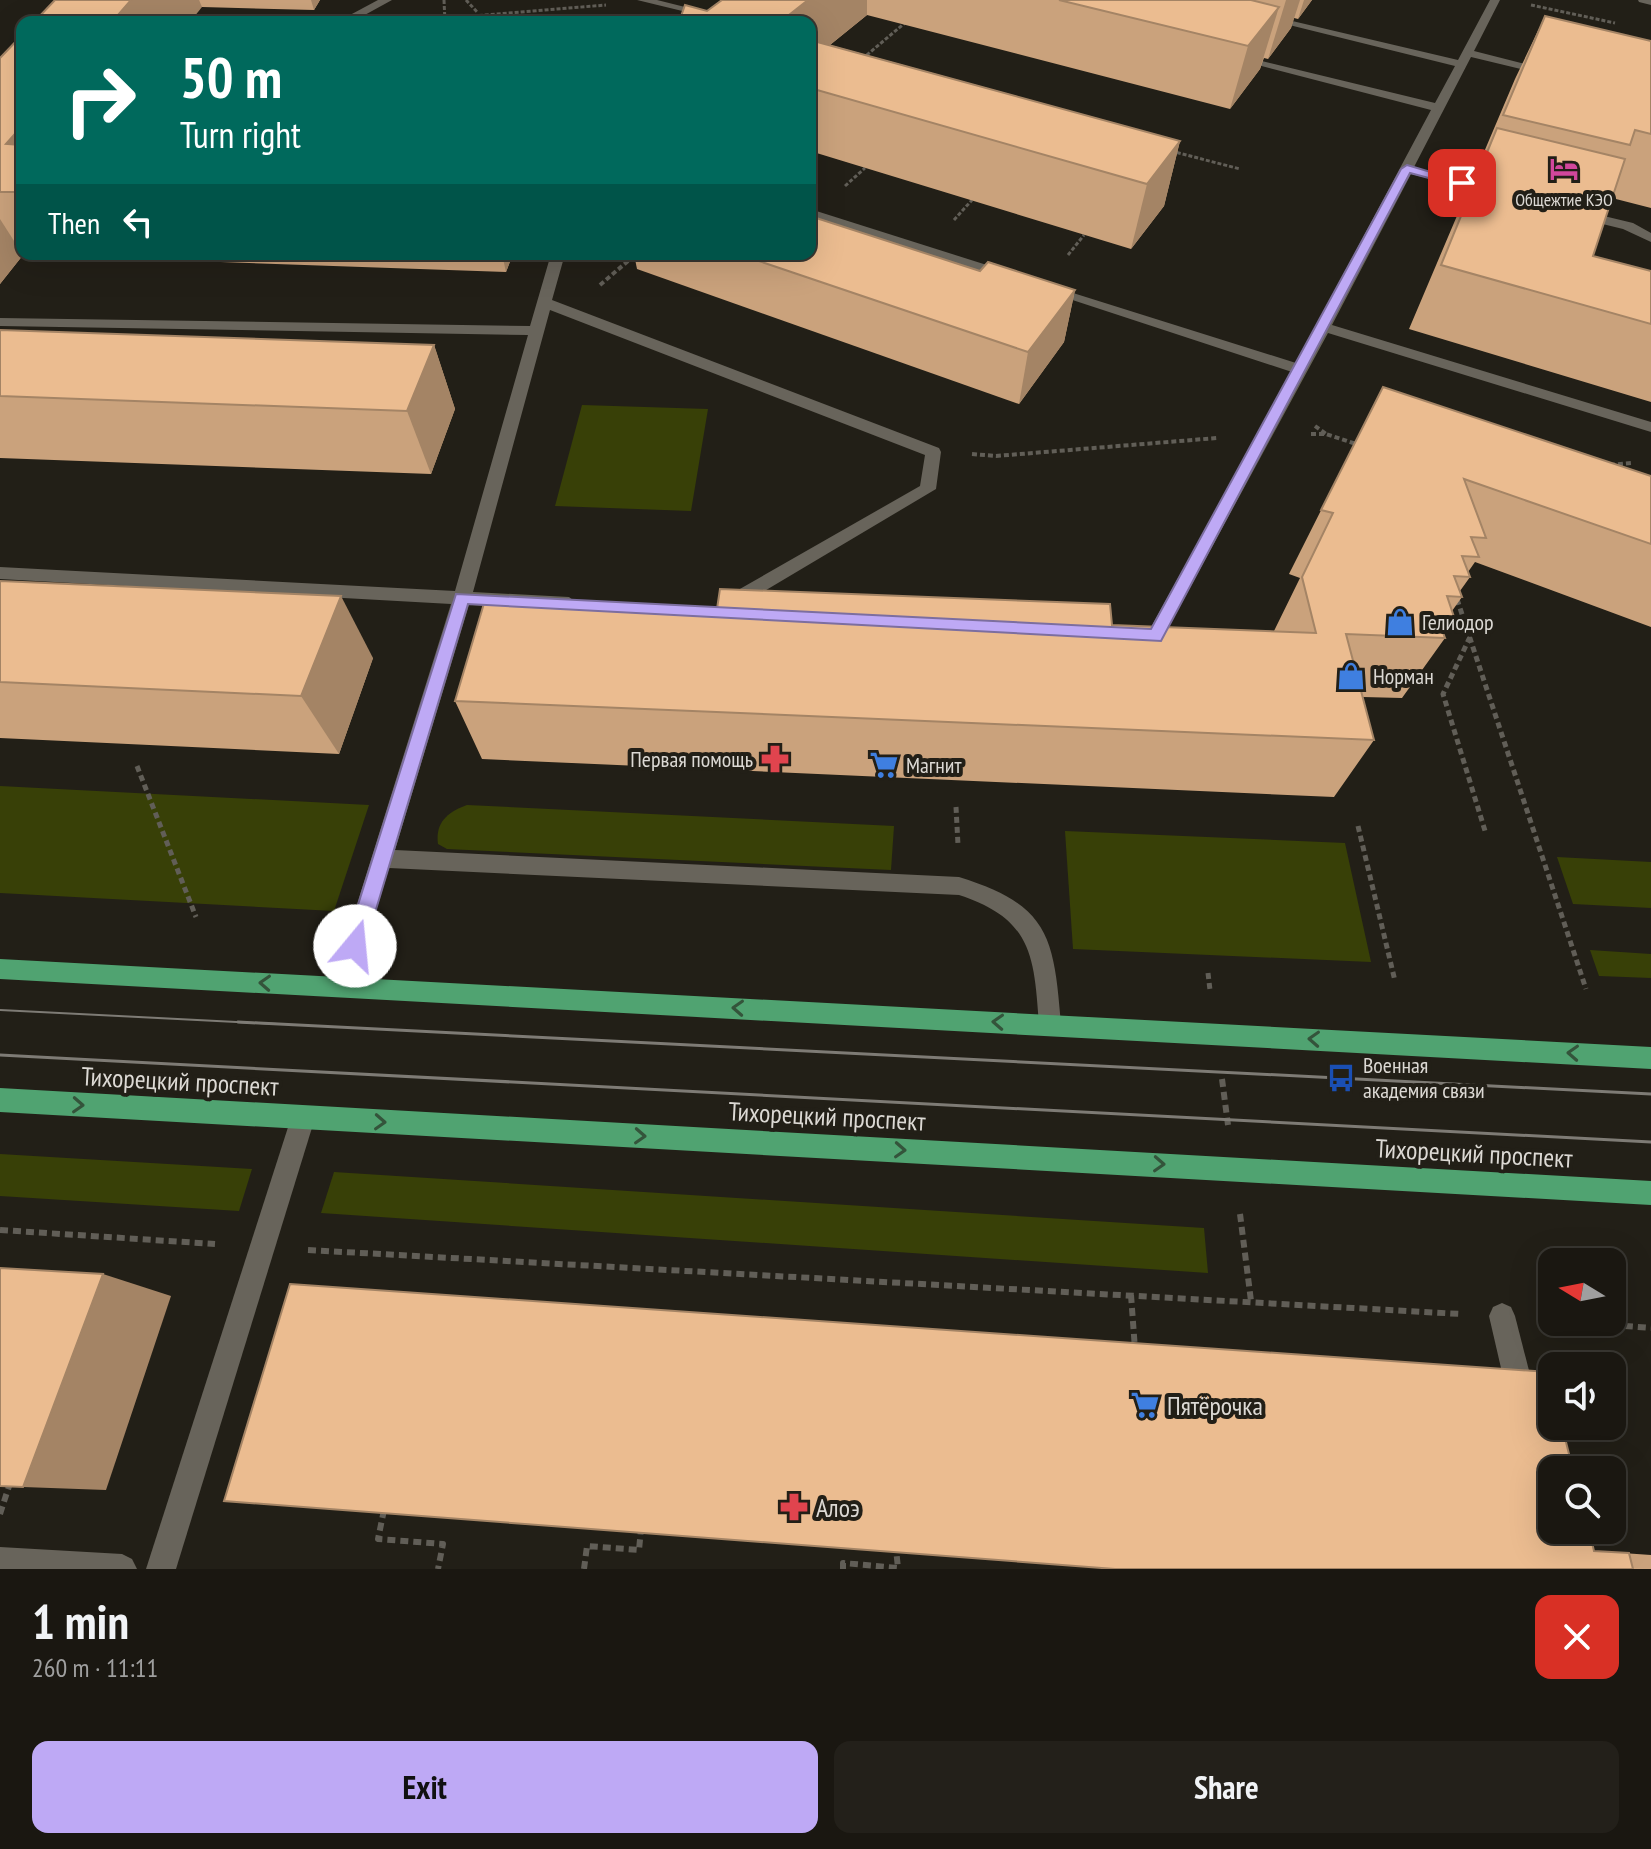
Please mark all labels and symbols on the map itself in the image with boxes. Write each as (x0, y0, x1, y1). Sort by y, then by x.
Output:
pin (1428, 149, 1496, 217)
hotel icon: Общежтие КЭО (1549, 154, 1579, 184)
place label: Общежтие КЭО (1515, 188, 1613, 211)
shop icon: Гелиодор (1385, 607, 1415, 637)
place label: Гелиодор (1422, 608, 1493, 636)
shop icon: Норман (1336, 661, 1366, 691)
place label: Норман (1373, 662, 1434, 690)
pharmacy icon: Первая помощь (760, 744, 790, 774)
place label: Первая помощь (630, 745, 753, 773)
supermarket icon: Магнит (869, 750, 899, 780)
place label: Магнит (906, 751, 963, 779)
position arrow (313, 904, 397, 988)
one-way arrow (258, 974, 271, 991)
one-way arrow (731, 1000, 744, 1017)
one-way arrow (991, 1014, 1004, 1031)
one-way arrow (1307, 1031, 1320, 1048)
one-way arrow (1566, 1045, 1579, 1062)
place label: Военная академия связи (1363, 1051, 1485, 1104)
street label: Тихорецкий проспект (81, 1059, 280, 1103)
bus stop icon: Военная академия связи (1326, 1063, 1356, 1093)
street label: Тихорецкий проспект (728, 1094, 927, 1138)
one-way arrow (72, 1096, 85, 1113)
one-way arrow (374, 1114, 387, 1131)
one-way arrow (634, 1128, 647, 1145)
street label: Тихорецкий проспект (1375, 1131, 1574, 1175)
one-way arrow (894, 1142, 907, 1159)
one-way arrow (1153, 1156, 1166, 1173)
north arrow (1538, 1248, 1626, 1336)
place label: Пятёрочка (1167, 1389, 1263, 1422)
supermarket icon: Пятёрочка (1130, 1390, 1160, 1420)
place label: Алоэ (816, 1491, 860, 1524)
pharmacy icon: Алоэ (779, 1492, 809, 1522)

